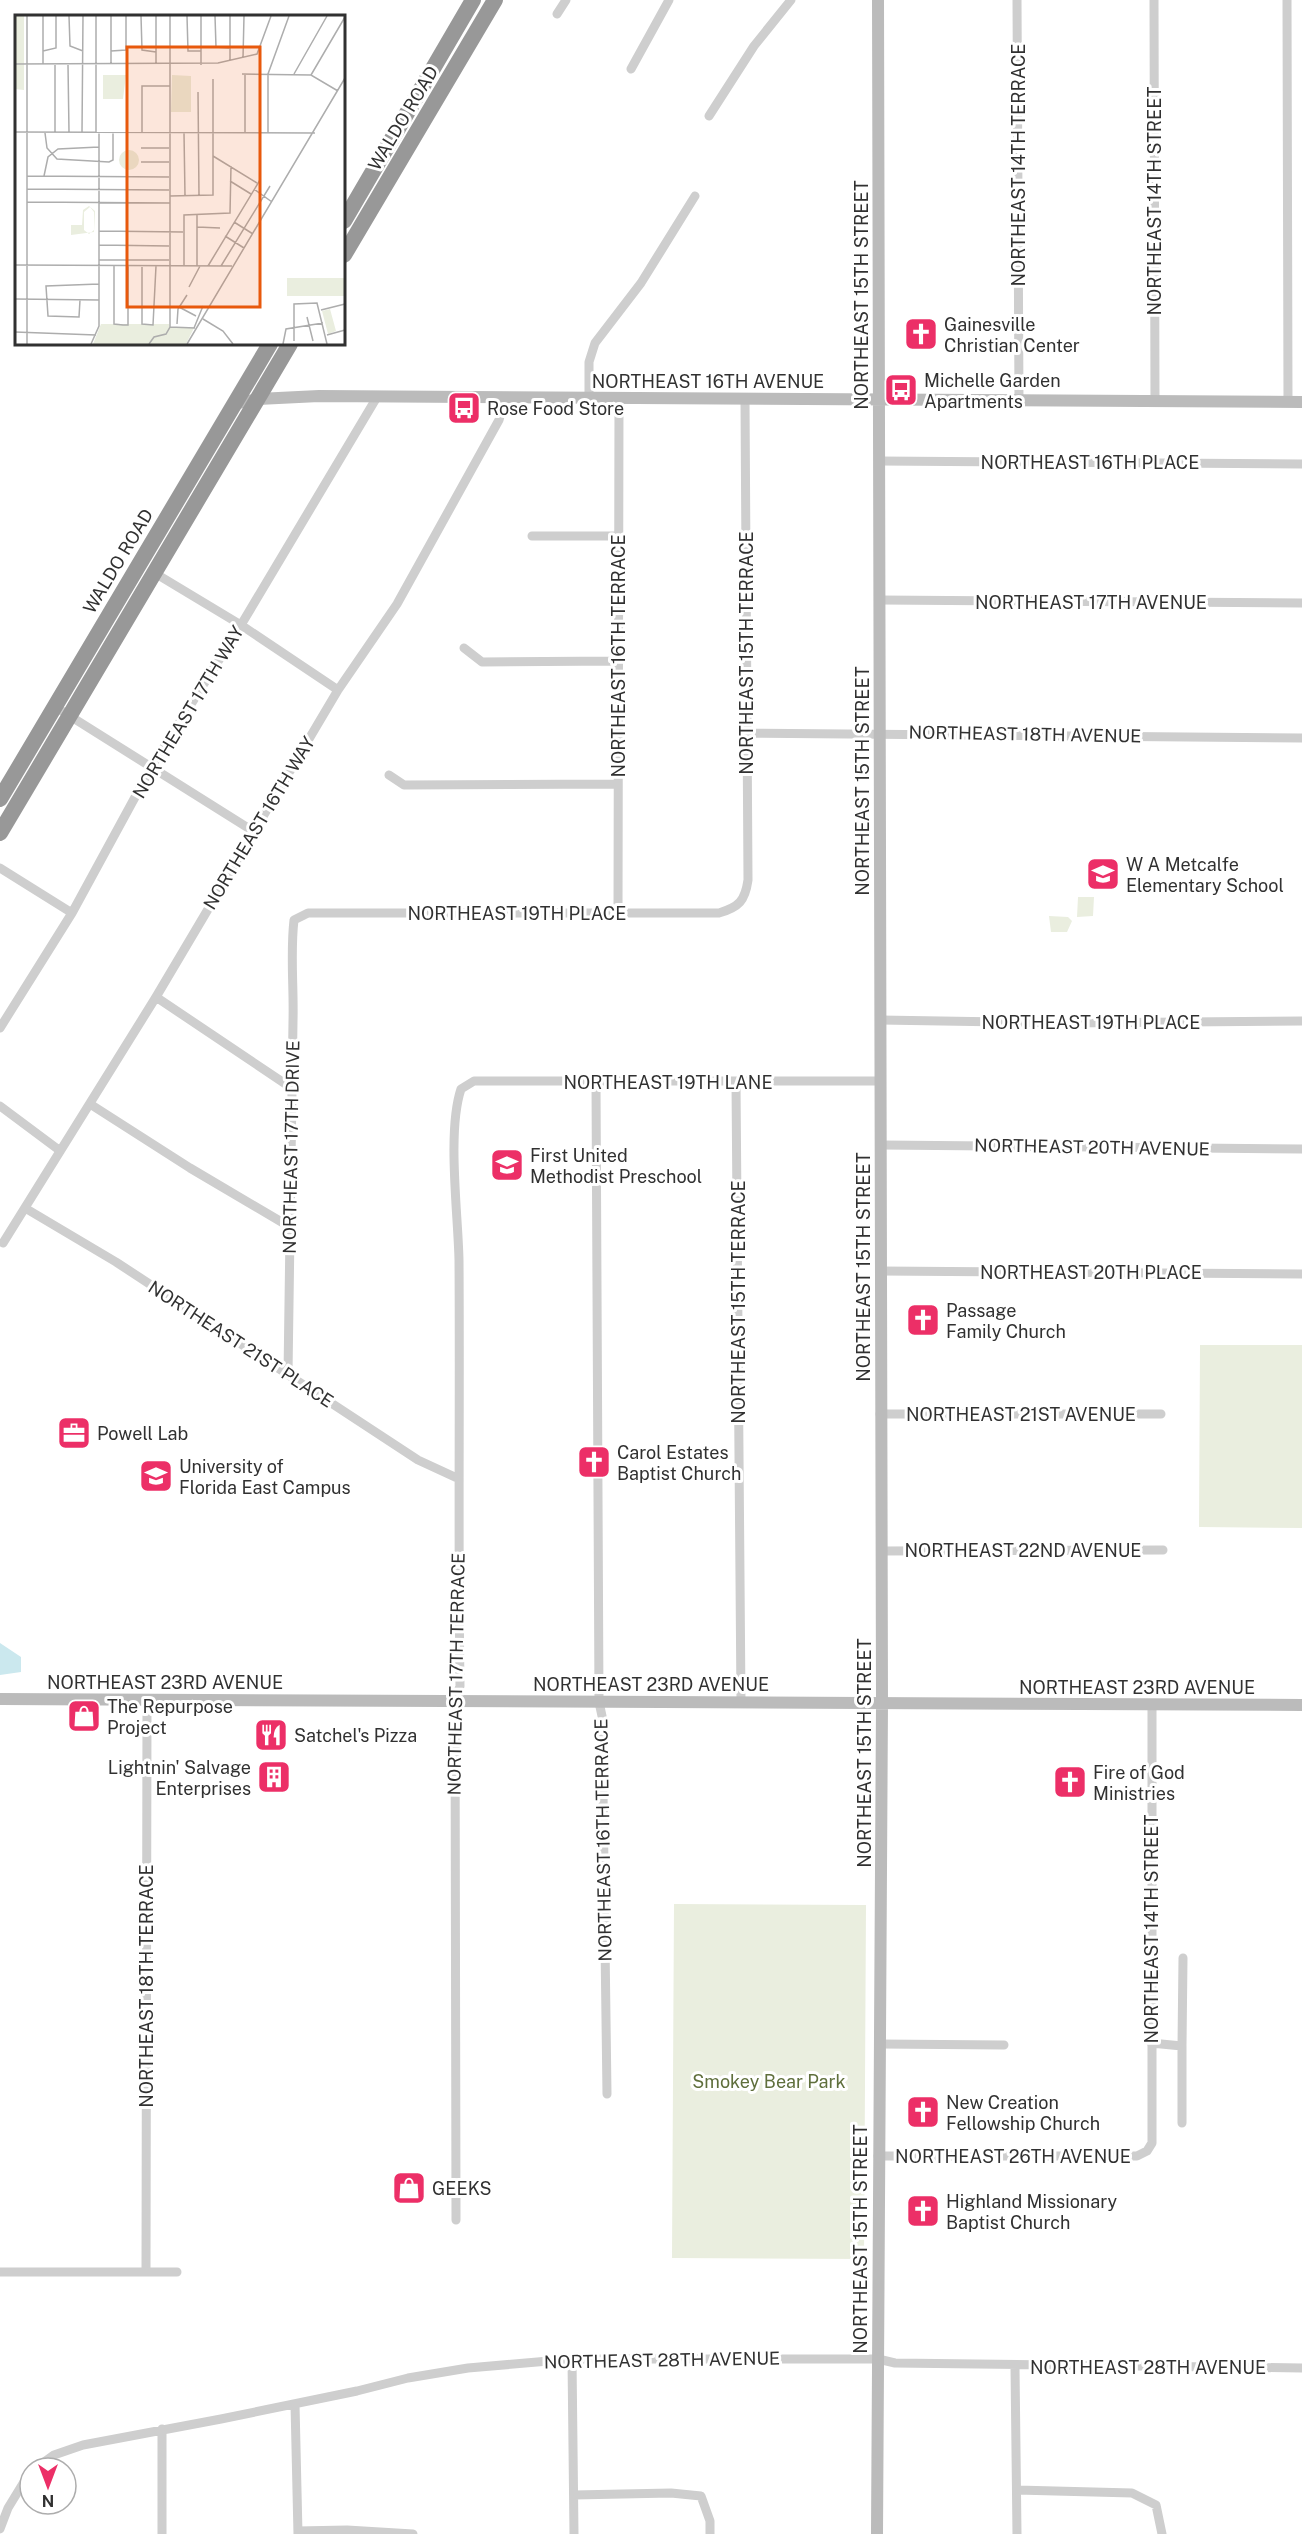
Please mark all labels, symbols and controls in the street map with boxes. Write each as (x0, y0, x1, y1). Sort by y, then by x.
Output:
inset map (15, 15, 345, 345)
street label: NORTHEAST 14TH TERRACE (1008, 44, 1029, 286)
street label: WALDO ROAD (364, 62, 442, 174)
street label: NORTHEAST 14TH STREET (1144, 86, 1165, 315)
street label: NORTHEAST 15TH STREET (851, 180, 872, 410)
place label: Gainesville Christian Center (944, 314, 1080, 356)
church icon: Gainesville Christian Center (903, 316, 939, 352)
place label: Michelle Garden Apartments (924, 370, 1061, 412)
street label: NORTHEAST 16TH AVENUE (592, 371, 824, 392)
bus stop icon: Michelle Garden Apartments (883, 372, 919, 408)
bus stop icon: Rose Food Store (446, 390, 482, 426)
place label: Rose Food Store (487, 398, 624, 419)
street label: NORTHEAST 16TH PLACE (981, 452, 1199, 473)
street label: WALDO ROAD (79, 505, 157, 617)
street label: NORTHEAST 15TH TERRACE (736, 531, 757, 775)
street label: NORTHEAST 16TH TERRACE (608, 534, 629, 778)
street label: NORTHEAST 17TH AVENUE (975, 592, 1207, 613)
street label: NORTHEAST 17TH WAY (128, 622, 248, 802)
street label: NORTHEAST 15TH STREET (852, 666, 873, 896)
street label: NORTHEAST 18TH AVENUE (908, 721, 1142, 747)
street label: NORTHEAST 16TH WAY (199, 733, 319, 913)
place label: W A Metcalfe Elementary School (1126, 854, 1284, 896)
school or university icon: W A Metcalfe Elementary School (1085, 856, 1121, 892)
street label: NORTHEAST 19TH PLACE (408, 903, 626, 924)
street label: NORTHEAST 19TH PLACE (982, 1012, 1200, 1033)
street label: NORTHEAST 17TH DRIVE (279, 1040, 303, 1254)
street label: NORTHEAST 19TH LANE (563, 1072, 773, 1093)
street label: NORTHEAST 20TH AVENUE (974, 1134, 1210, 1160)
place label: First United Methodist Preschool (530, 1145, 702, 1187)
school or university icon: First United Methodist Preschool (489, 1147, 525, 1183)
street label: NORTHEAST 15TH STREET (853, 1152, 874, 1382)
street label: NORTHEAST 15TH TERRACE (728, 1180, 749, 1424)
street label: NORTHEAST 20TH PLACE (980, 1262, 1202, 1283)
street label: NORTHEAST 21ST PLACE (145, 1276, 337, 1412)
place label: Passage Family Church (946, 1300, 1066, 1342)
church icon: Passage Family Church (905, 1302, 941, 1338)
street label: NORTHEAST 21ST AVENUE (906, 1404, 1136, 1425)
office icon: Powell Lab (56, 1415, 92, 1451)
place label: Powell Lab (97, 1423, 188, 1444)
place label: Carol Estates Baptist Church (617, 1442, 741, 1484)
church icon: Carol Estates Baptist Church (576, 1444, 612, 1480)
place label: University of Florida East Campus (179, 1456, 351, 1498)
school or university icon: University of Florida East Campus (138, 1458, 174, 1494)
street label: NORTHEAST 22ND AVENUE (905, 1540, 1141, 1561)
street label: NORTHEAST 17TH TERRACE (443, 1552, 469, 1796)
street label: NORTHEAST 15TH STREET (854, 1638, 875, 1868)
street label: NORTHEAST 23RD AVENUE (47, 1672, 283, 1693)
street label: NORTHEAST 23RD AVENUE (533, 1674, 769, 1695)
street label: NORTHEAST 23RD AVENUE (1019, 1677, 1255, 1698)
place label: The Repurpose Project (107, 1696, 233, 1738)
shop icon: The Repurpose Project (66, 1698, 102, 1734)
restaurant icon: Satchel's Pizza (253, 1717, 289, 1753)
street label: NORTHEAST 16TH TERRACE (590, 1718, 616, 1962)
place label: Satchel's Pizza (294, 1725, 417, 1746)
place label: Lightnin' Salvage Enterprises (108, 1757, 251, 1799)
building icon: Lightnin' Salvage Enterprises (256, 1759, 292, 1795)
place label: Fire of God Ministries (1093, 1762, 1185, 1804)
church icon: Fire of God Ministries (1052, 1764, 1088, 1800)
street label: NORTHEAST 14TH STREET (1141, 1814, 1162, 2043)
street label: NORTHEAST 18TH TERRACE (136, 1864, 157, 2108)
park label: Smokey Bear Park (692, 2071, 846, 2092)
place label: New Creation Fellowship Church (946, 2092, 1100, 2134)
church icon: New Creation Fellowship Church (905, 2094, 941, 2130)
street label: NORTHEAST 15TH STREET (850, 2124, 871, 2354)
street label: NORTHEAST 26TH AVENUE (895, 2146, 1131, 2167)
shop icon: GEEKS (391, 2170, 427, 2206)
place label: GEEKS (432, 2178, 492, 2199)
place label: Highland Missionary Baptist Church (946, 2191, 1117, 2233)
church icon: Highland Missionary Baptist Church (905, 2193, 941, 2229)
street label: NORTHEAST 28TH AVENUE (544, 2347, 780, 2373)
street label: NORTHEAST 28TH AVENUE (1030, 2357, 1266, 2378)
north arrow (18, 2456, 78, 2516)
text: N (42, 2491, 54, 2510)

